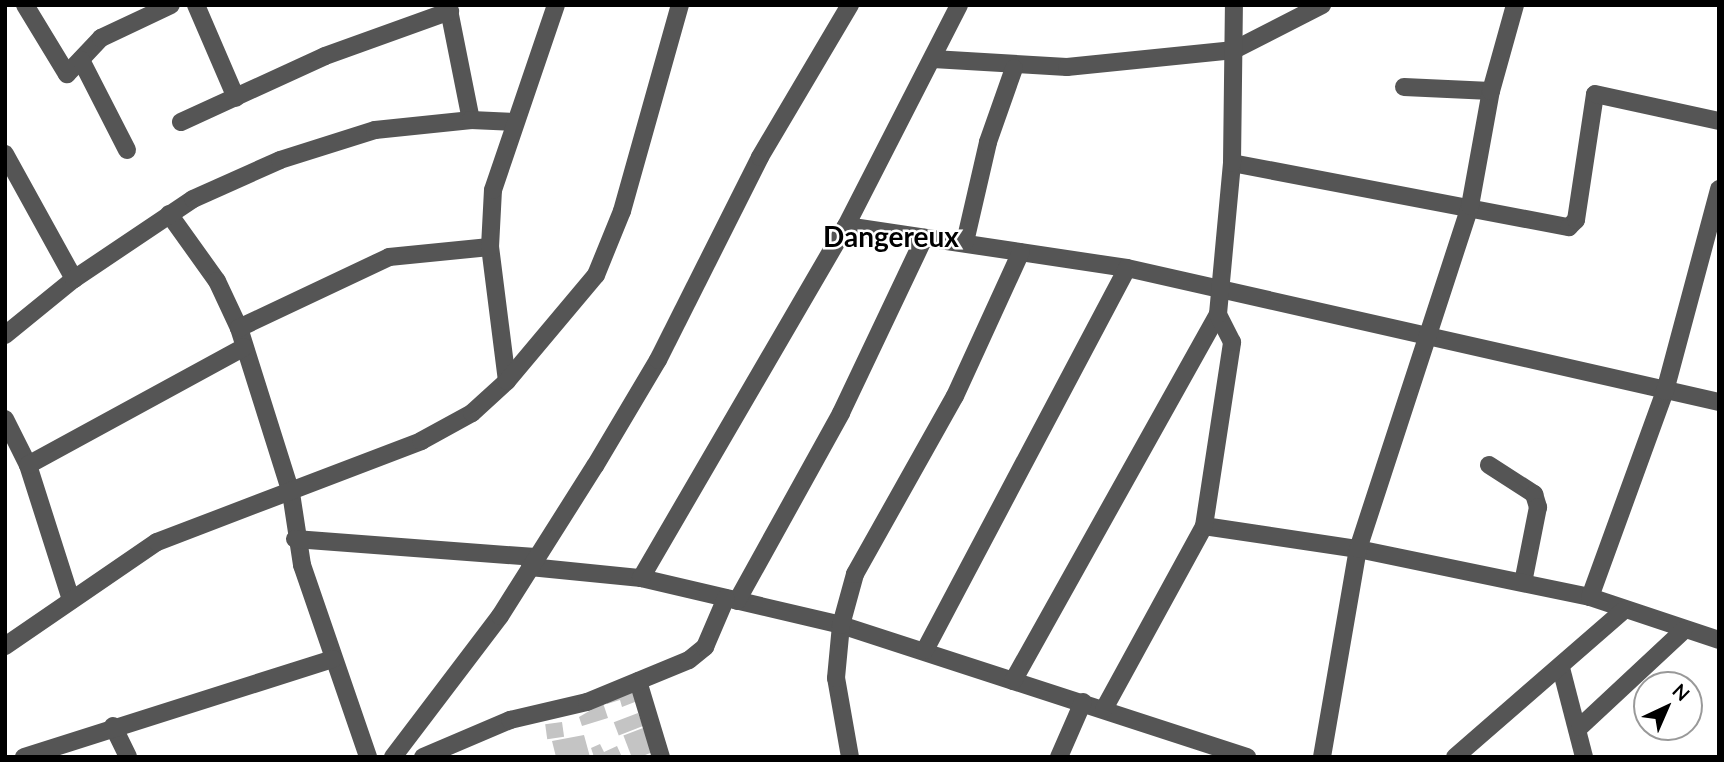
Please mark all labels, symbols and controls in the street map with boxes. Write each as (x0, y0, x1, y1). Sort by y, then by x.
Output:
district label: Dangereux (823, 219, 959, 253)
north arrow (1633, 671, 1703, 741)
text: N (1668, 679, 1695, 705)

